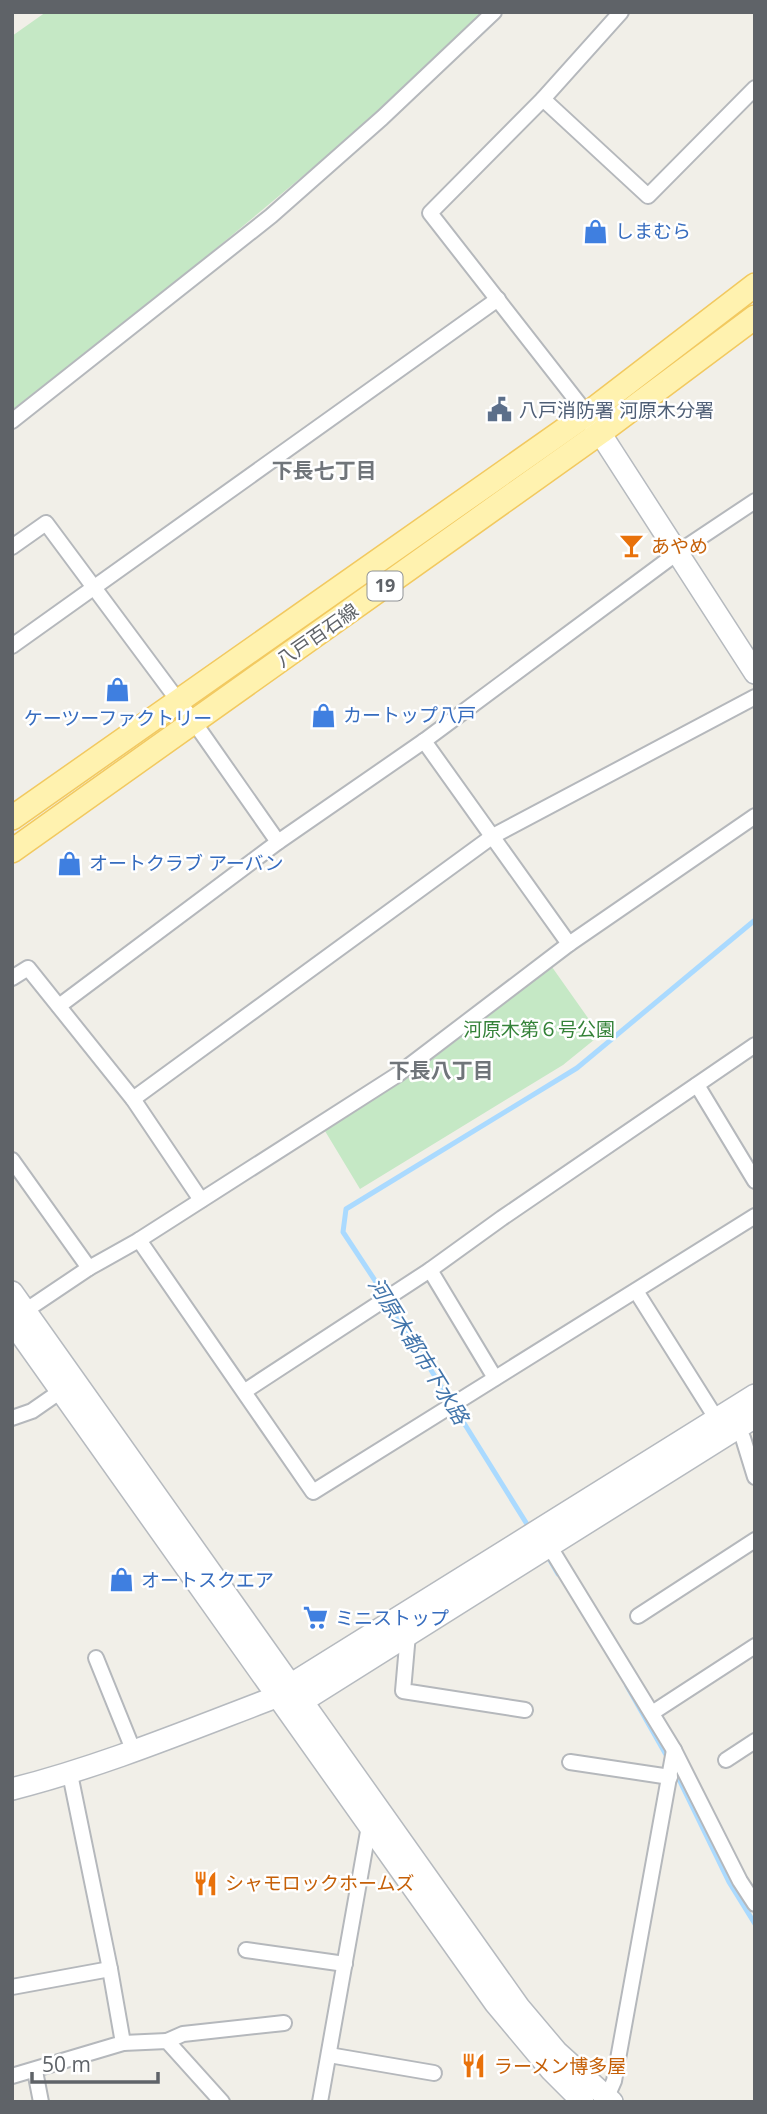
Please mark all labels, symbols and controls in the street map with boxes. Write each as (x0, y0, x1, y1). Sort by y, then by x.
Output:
shop icon: しまむら (581, 217, 609, 245)
place label: しまむら (615, 218, 691, 244)
public building icon: 八戸消防署 河原木分署 (485, 396, 513, 424)
place label: 八戸消防署 河原木分署 (519, 397, 714, 423)
district label: 下長七丁目 (272, 456, 377, 484)
bar icon: あやめ (617, 532, 645, 560)
place label: あやめ (651, 533, 708, 559)
road number: 19 (368, 572, 402, 600)
street label: 八戸百石線 (271, 597, 363, 673)
shop icon: ケーツーファクトリー (104, 676, 132, 704)
shop icon: カートップ八戸 (309, 701, 337, 729)
place label: カートップ八戸 (343, 702, 476, 728)
place label: ケーツーファクトリー (24, 705, 212, 731)
shop icon: オートクラブ アーバン (55, 849, 83, 877)
place label: オートクラブ アーバン (89, 850, 284, 876)
park label: 河原木第６号公園 (463, 1016, 615, 1042)
district label: 下長八丁目 (389, 1056, 494, 1084)
water label: 河原木都市下水路 (362, 1272, 476, 1431)
shop icon: オートスクエア (107, 1566, 135, 1594)
place label: オートスクエア (141, 1567, 274, 1593)
supermarket icon: ミニストップ (301, 1604, 329, 1632)
place label: ミニストップ (335, 1605, 449, 1631)
restaurant icon: シャモロックホームズ (191, 1869, 219, 1897)
place label: シャモロックホームズ (225, 1870, 414, 1896)
scale bar (32, 2040, 158, 2084)
text: 50 m (42, 2050, 91, 2078)
restaurant icon: ラーメン博多屋 (460, 2052, 488, 2080)
place label: ラーメン博多屋 (494, 2053, 626, 2079)

